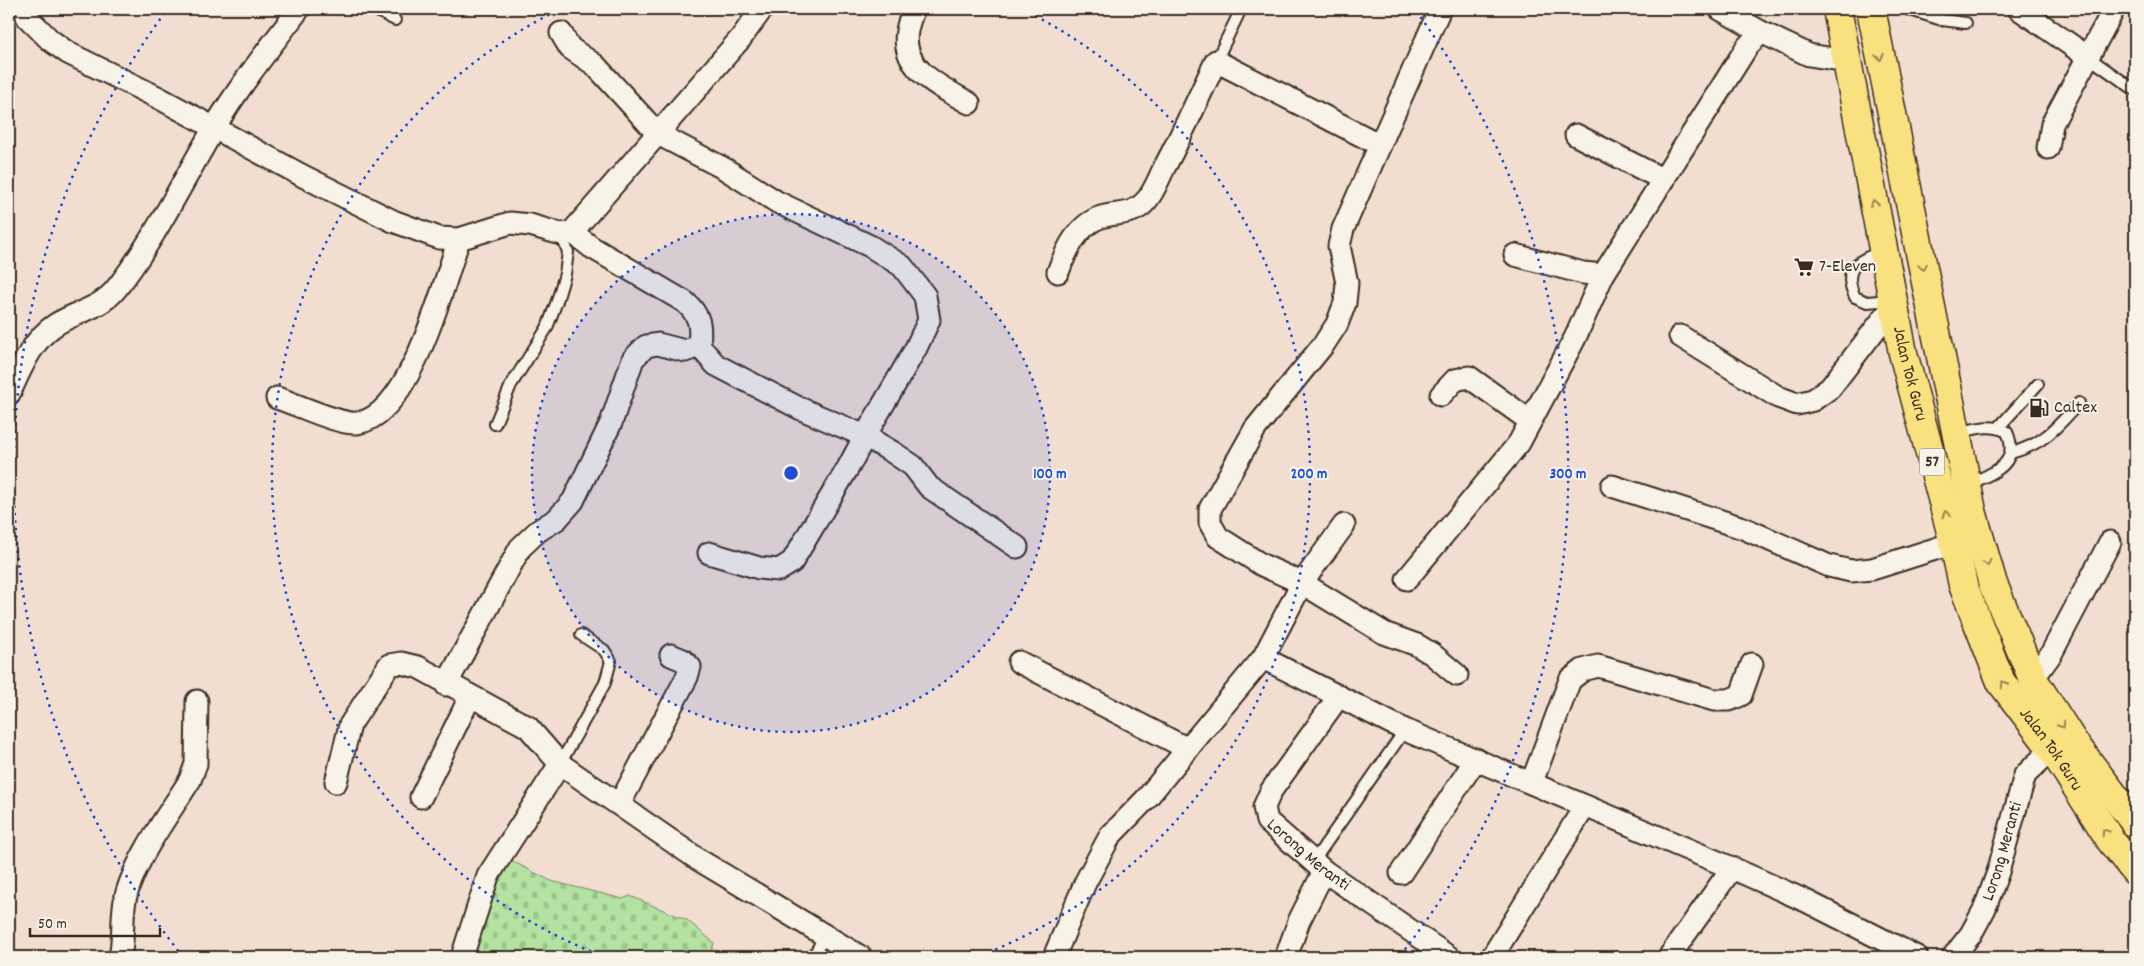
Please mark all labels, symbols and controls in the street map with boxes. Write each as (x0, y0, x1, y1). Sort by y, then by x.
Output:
one-way arrow (1875, 52, 1885, 61)
one-way arrow (1869, 198, 1880, 207)
place label: 7-Eleven (1819, 255, 1876, 280)
supermarket icon: 7-Eleven (1793, 256, 1815, 278)
one-way arrow (1917, 263, 1928, 272)
street label: Jalan Tok Guru (1886, 325, 1933, 424)
place label: Caltex (2054, 396, 2097, 421)
fuel station icon: Caltex (2028, 397, 2050, 419)
road number: 57 (1920, 448, 1944, 476)
centre of rings (782, 464, 800, 482)
text: 100 m (1033, 464, 1067, 486)
text: 200 m (1291, 464, 1327, 486)
text: 300 m (1550, 464, 1586, 486)
one-way arrow (1942, 510, 1952, 519)
one-way arrow (1981, 558, 1991, 566)
one-way arrow (2000, 680, 2010, 689)
street label: Jalan Tok Guru (2013, 703, 2088, 796)
one-way arrow (2056, 720, 2066, 729)
street label: Lorong Meranti (1976, 799, 2029, 905)
street label: Lorong Meranti (1260, 813, 1355, 898)
one-way arrow (2102, 828, 2112, 837)
scale bar (30, 906, 160, 938)
text: 50 m (38, 914, 67, 936)

